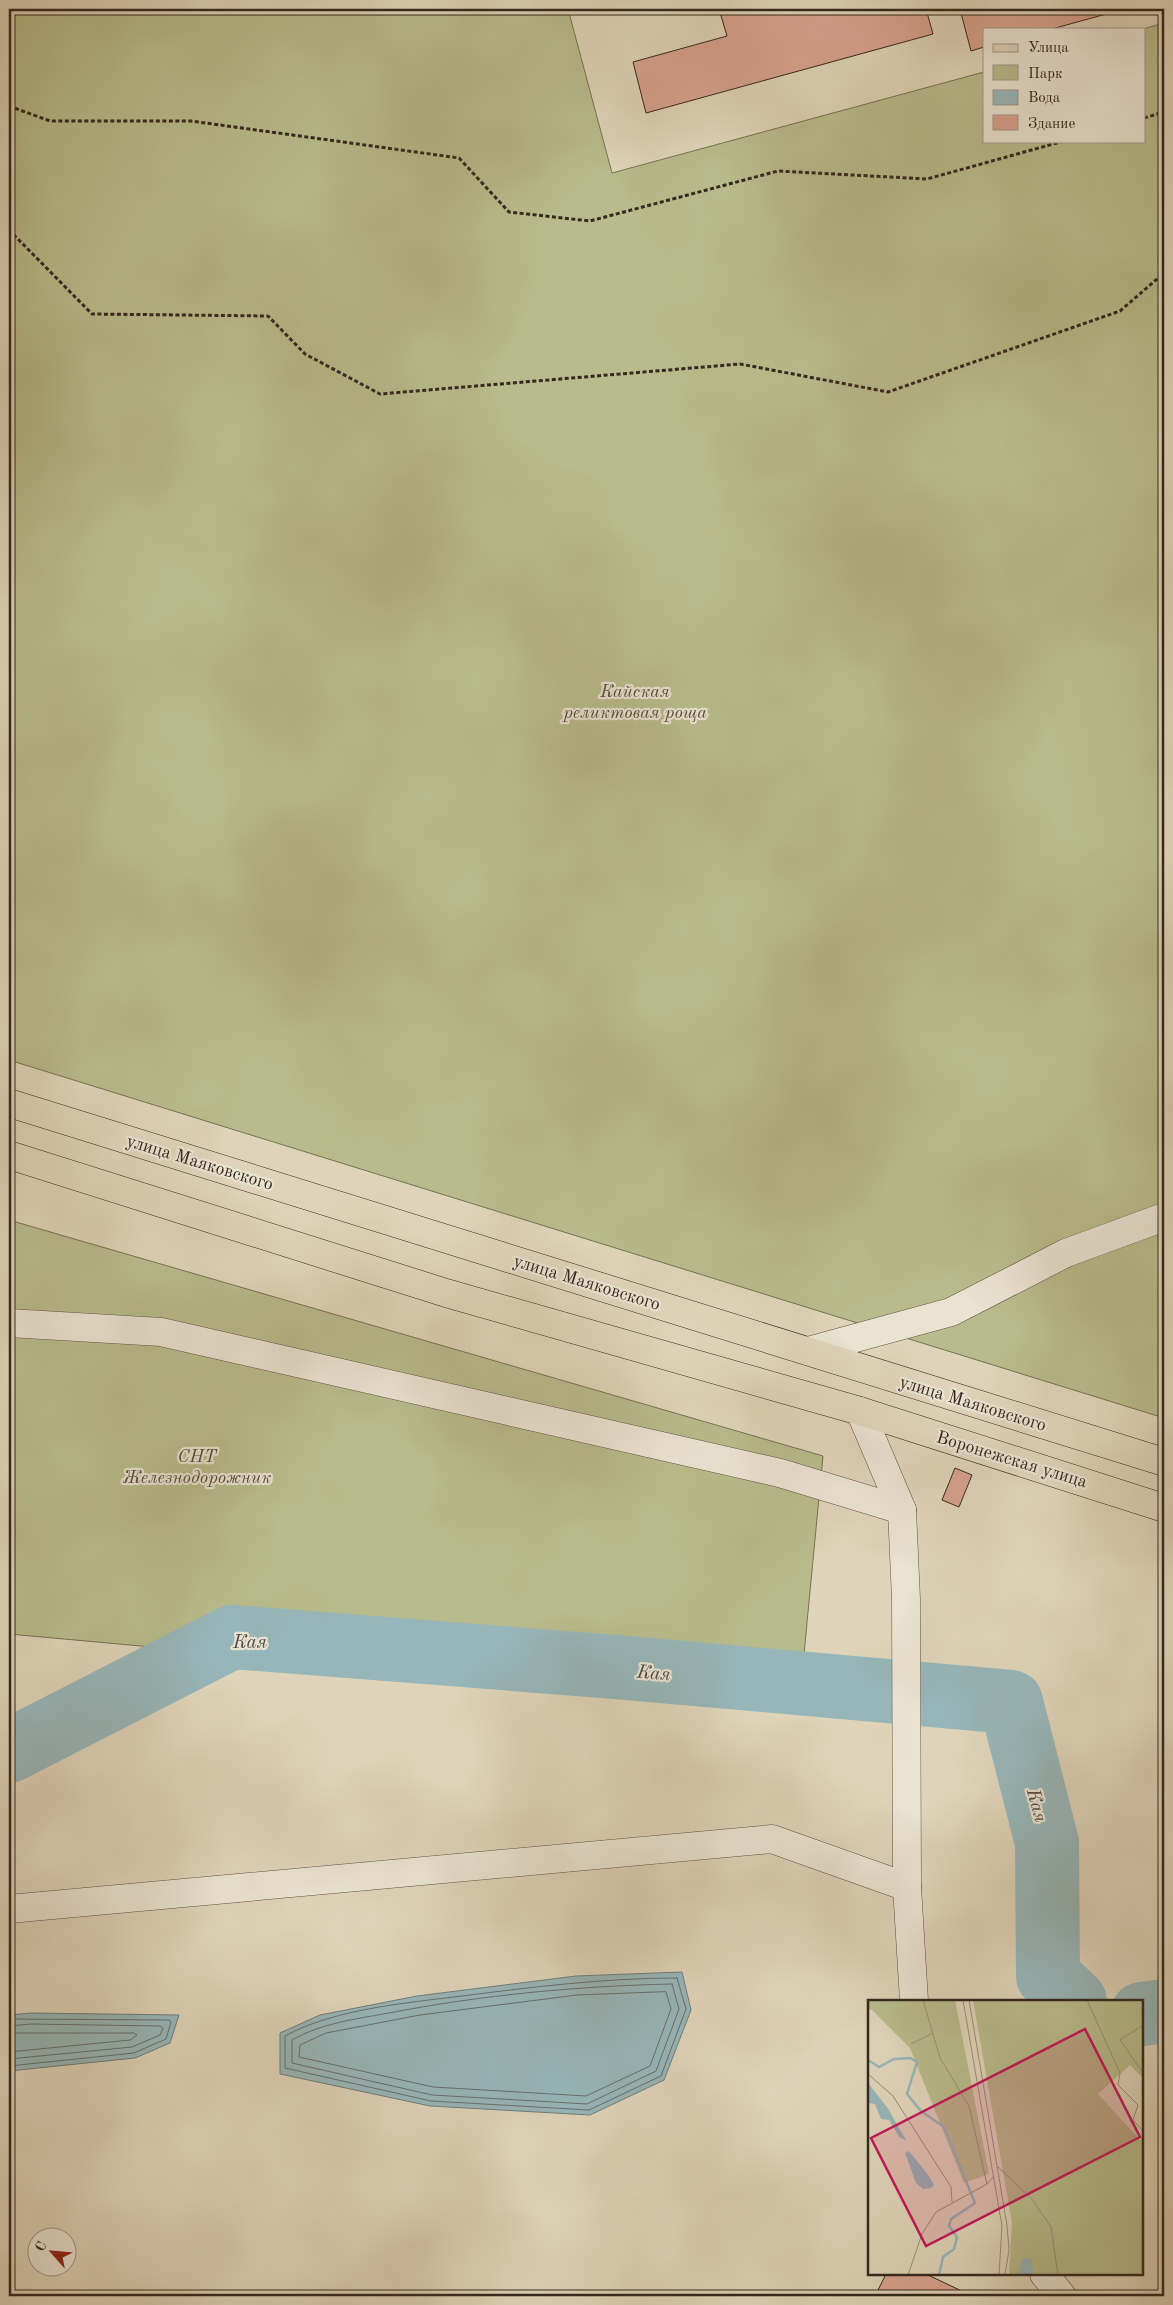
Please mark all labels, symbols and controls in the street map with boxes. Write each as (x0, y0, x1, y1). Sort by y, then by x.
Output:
legend (983, 28, 1146, 142)
text: Улица (1028, 41, 1069, 56)
text: Парк (1028, 67, 1063, 82)
text: Вода (1028, 91, 1061, 106)
text: Здание (1028, 117, 1075, 132)
park label: Кайская реликтовая роща (561, 683, 707, 722)
street label: улица Маяковского (124, 1132, 275, 1194)
street label: улица Маяковского (511, 1252, 662, 1314)
street label: улица Маяковского (897, 1373, 1048, 1435)
street label: Воронежская улица (934, 1428, 1089, 1492)
park label: СНТ Железнодорожник (123, 1448, 271, 1487)
water label: Кая (232, 1634, 267, 1653)
water label: Кая (635, 1663, 671, 1685)
water label: Кая (1022, 1786, 1049, 1824)
inset map (868, 2000, 1143, 2275)
north arrow (28, 2228, 78, 2278)
text: С (33, 2239, 50, 2254)

